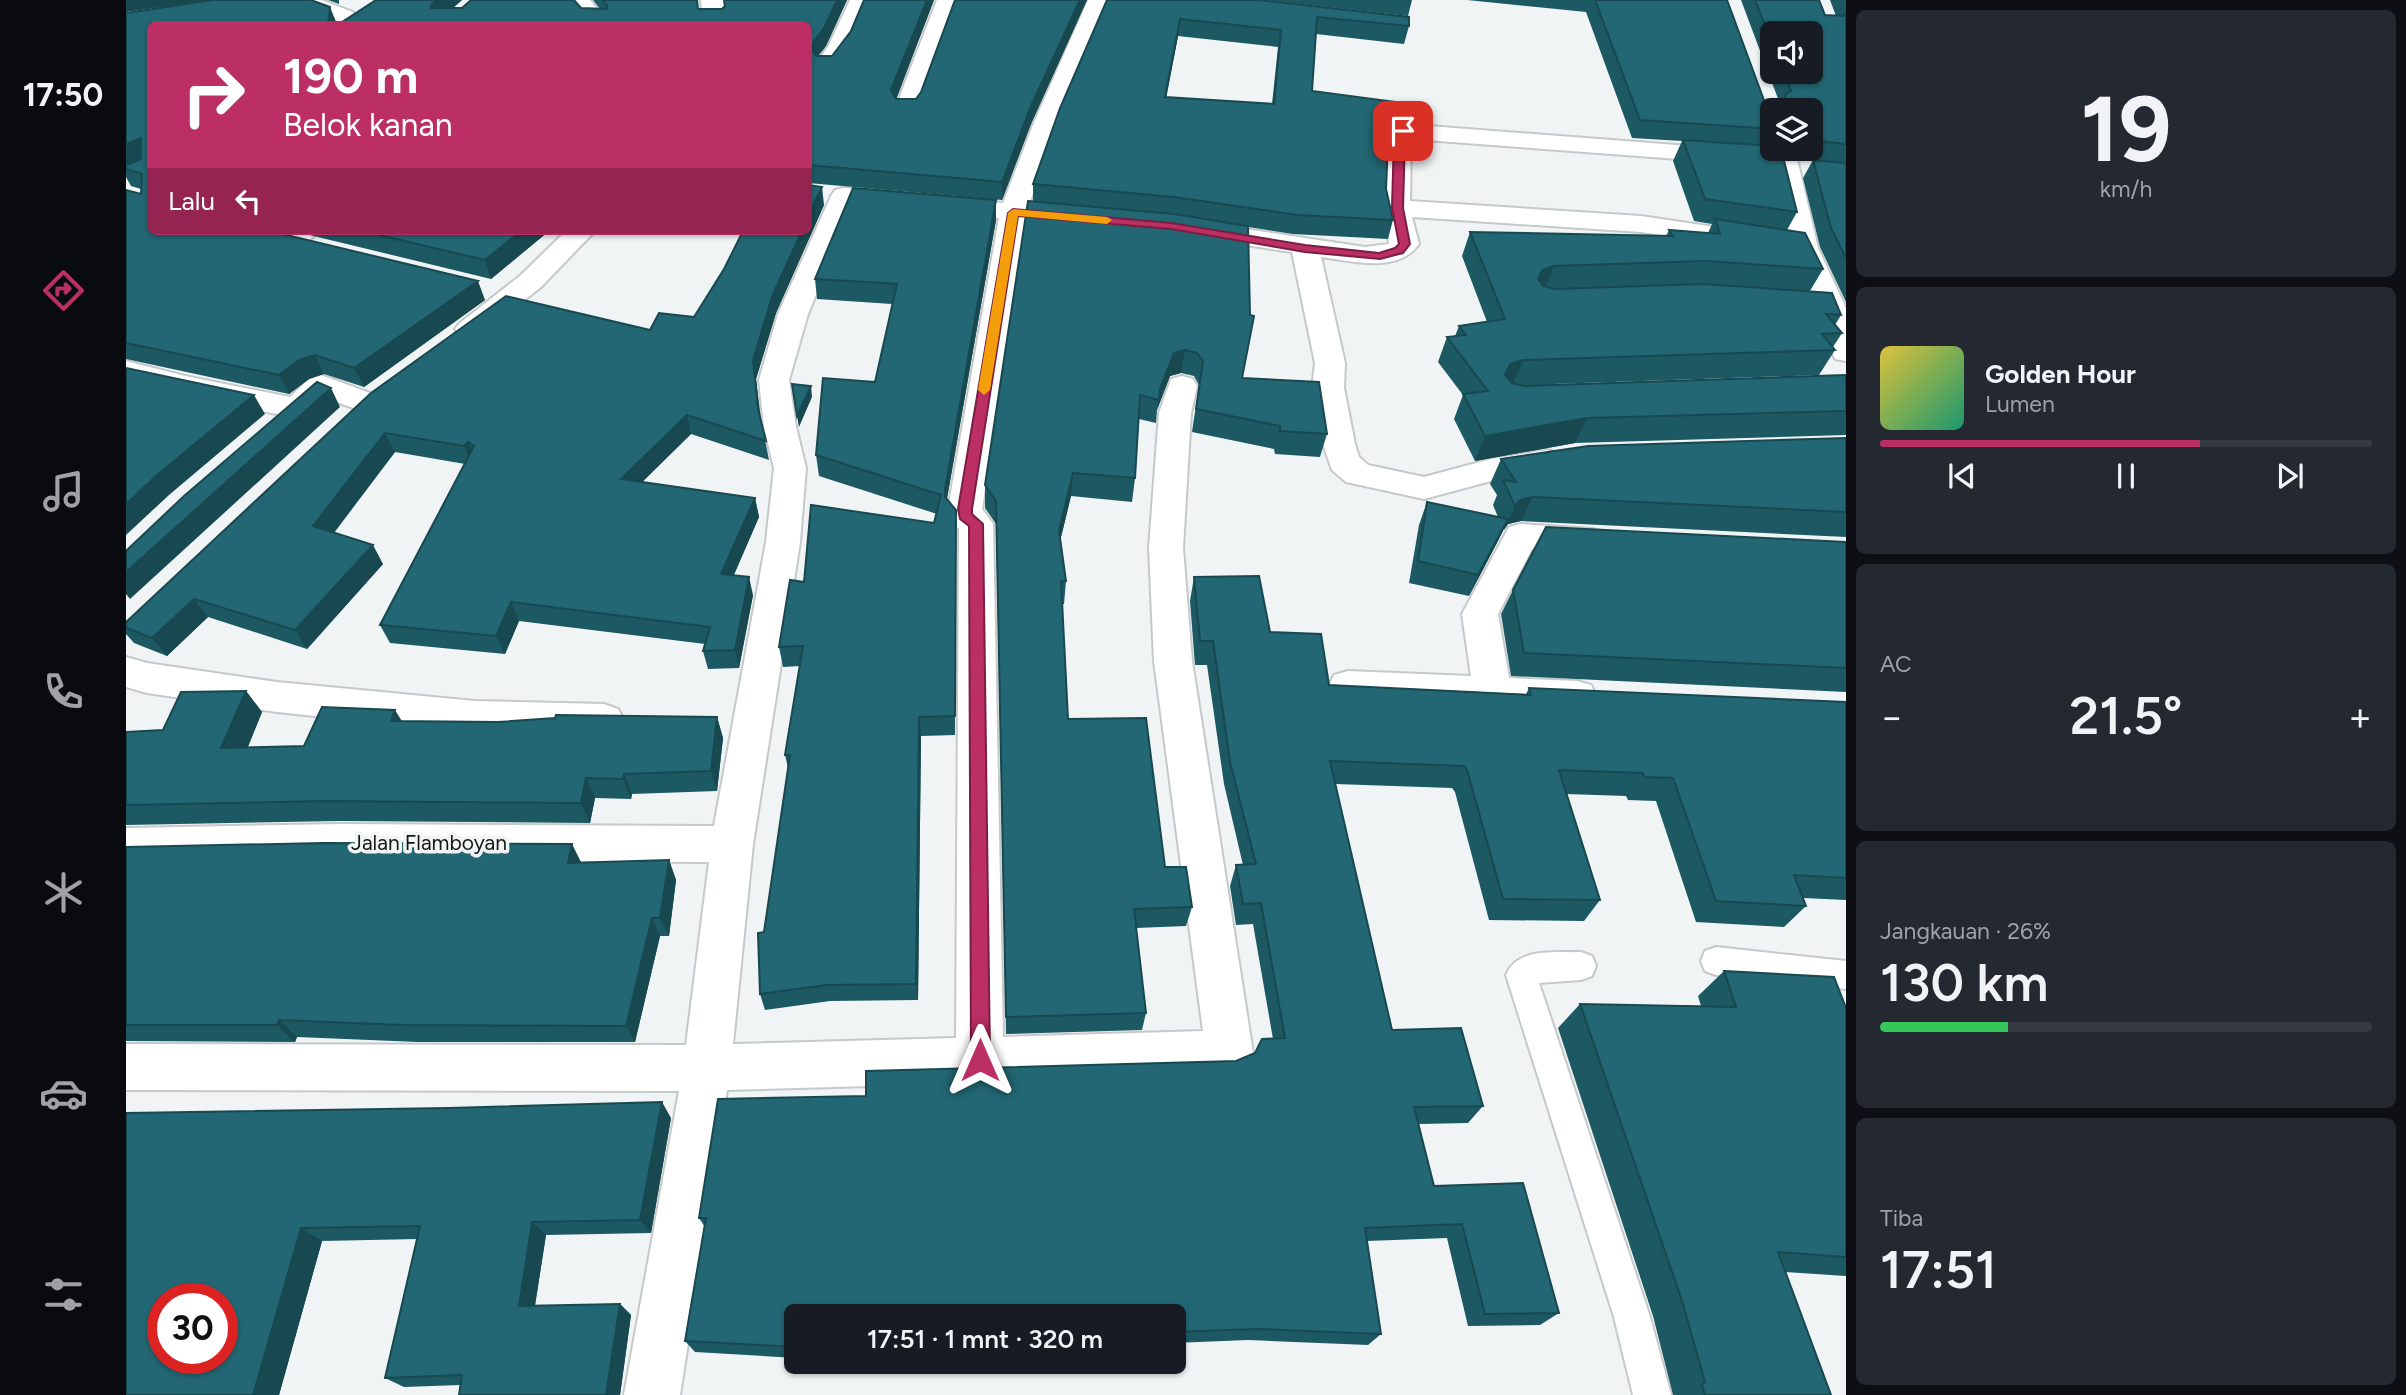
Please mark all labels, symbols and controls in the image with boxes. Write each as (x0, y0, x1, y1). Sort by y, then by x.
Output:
map controls (1760, 21, 1823, 161)
button: sound (1760, 21, 1823, 84)
text: 190 m (283, 46, 418, 105)
icon: right (168, 49, 259, 140)
text: 19 (2080, 75, 2172, 184)
text: 17:50 (23, 76, 103, 114)
button: layers (1760, 98, 1823, 161)
pin (1373, 101, 1433, 161)
text: Belok kanan (283, 106, 453, 144)
icon: arrive (1384, 112, 1422, 150)
text: km/h (2100, 175, 2152, 203)
icon: left (229, 182, 267, 220)
text: Lalu (168, 185, 215, 217)
icon: directions (39, 266, 88, 315)
text: Golden Hour (1985, 358, 2136, 390)
text: Lumen (1985, 390, 2055, 418)
icon: previous (1943, 457, 1981, 495)
icon: pause (2107, 457, 2145, 495)
icon: next (2271, 457, 2309, 495)
icon: music (39, 467, 88, 516)
text: AC (1880, 650, 1912, 678)
icon: phone (39, 667, 88, 716)
text: 21.5° (2069, 685, 2183, 747)
text: − (1880, 694, 1904, 740)
text: + (2348, 694, 2372, 740)
street label: Jalan Flamboyan (351, 830, 507, 855)
icon: climate (39, 868, 88, 917)
text: Jangkauan · 26% (1880, 917, 2051, 945)
text: 130 km (1880, 952, 2048, 1014)
position arrow (943, 1023, 1017, 1097)
icon: car (39, 1069, 88, 1118)
text: Tiba (1880, 1204, 1923, 1232)
text: 17:51 (1880, 1239, 1997, 1301)
icon: filters (39, 1270, 88, 1319)
speed limit sign: 30 (147, 1283, 238, 1374)
text: 17:51 · 1 mnt · 320 m (867, 1323, 1103, 1355)

